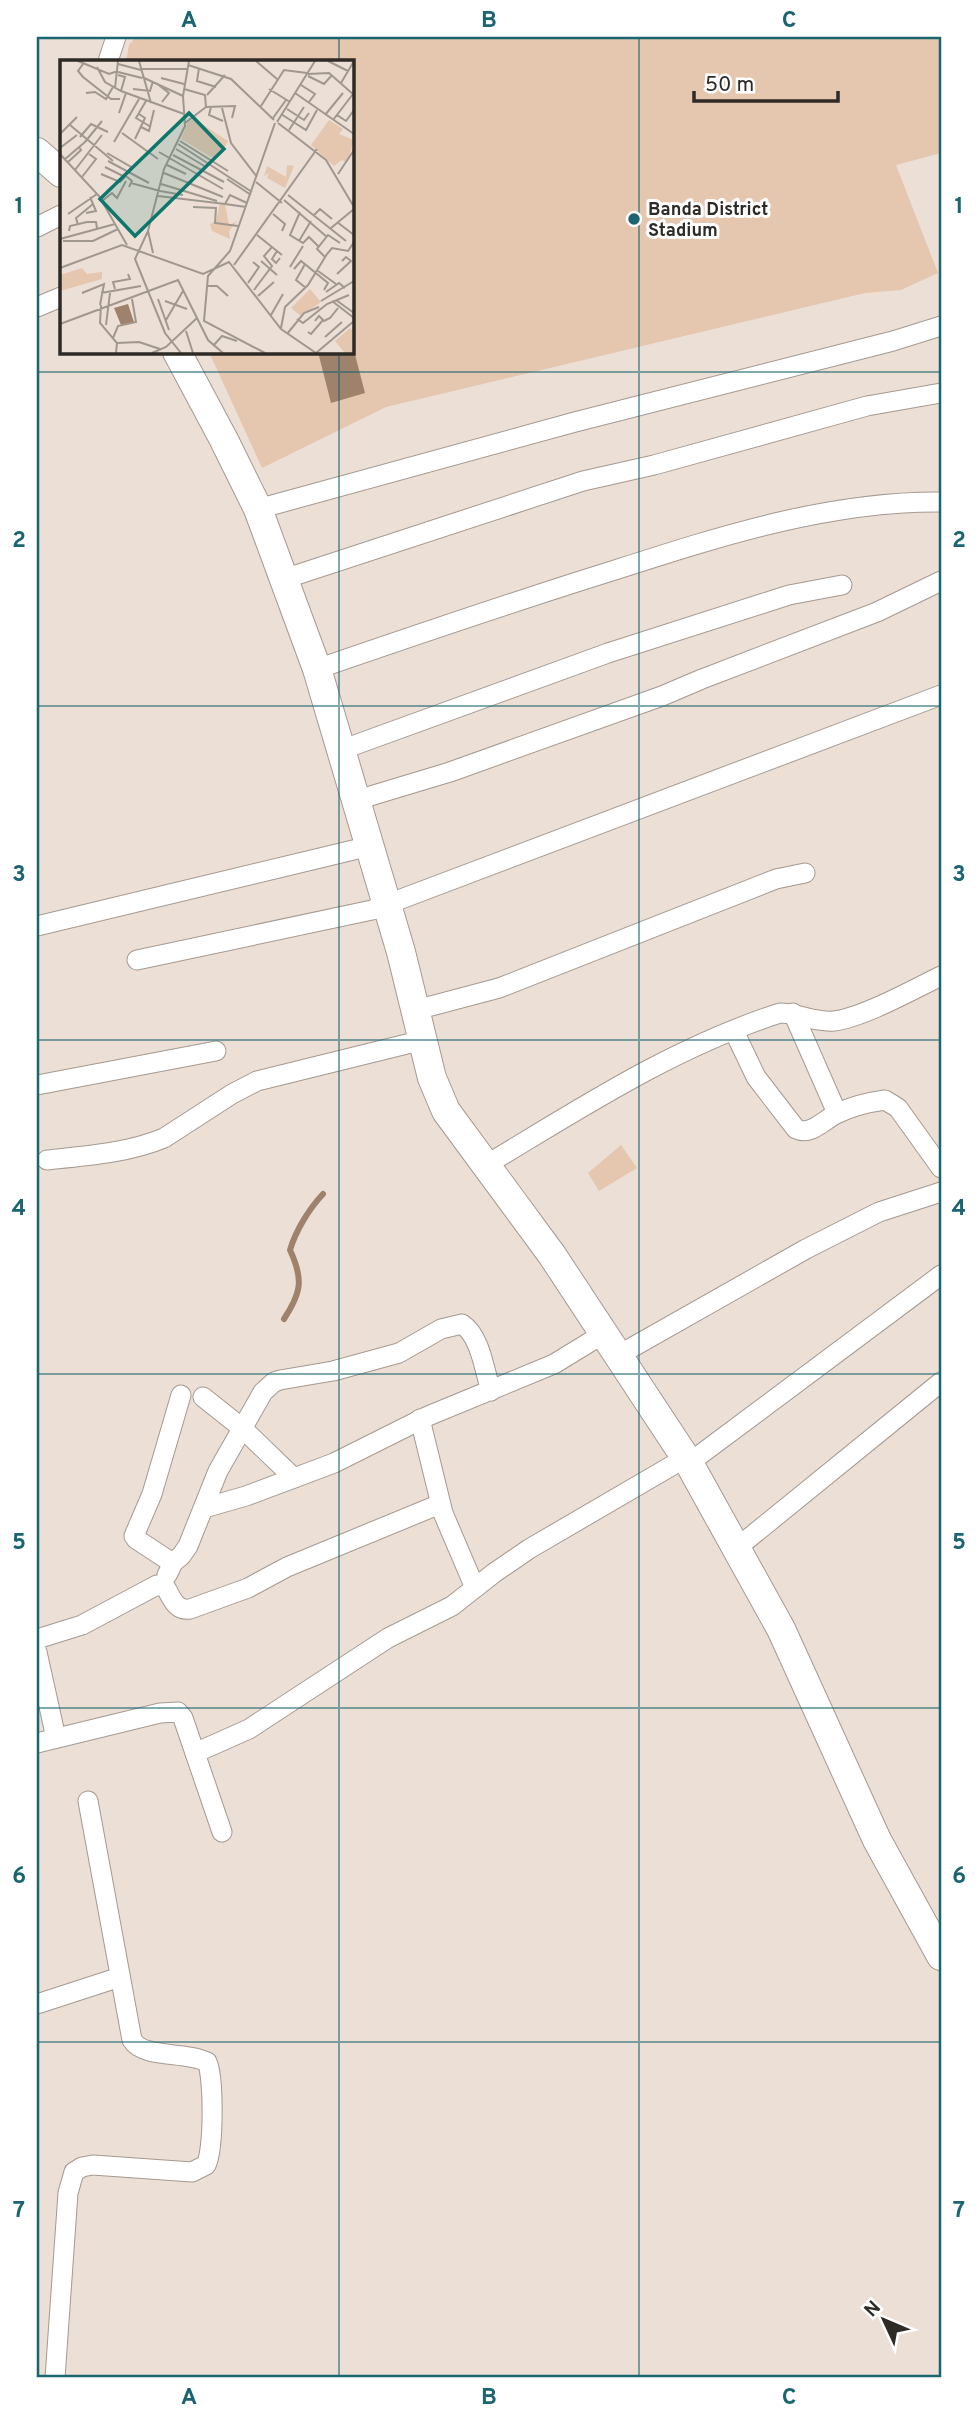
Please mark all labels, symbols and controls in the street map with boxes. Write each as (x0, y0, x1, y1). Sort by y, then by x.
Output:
text: A (181, 7, 197, 36)
text: B (481, 7, 497, 36)
text: C (782, 7, 796, 36)
inset map (60, 60, 354, 354)
scale bar (694, 60, 838, 104)
text: 50 m (705, 72, 754, 99)
text: 1 (14, 193, 24, 222)
text: 1 (954, 193, 964, 222)
place label: Banda District Stadium (648, 199, 768, 243)
marker: Banda District Stadium (626, 211, 642, 227)
text: 2 (12, 527, 26, 556)
text: 2 (952, 527, 966, 556)
text: 3 (12, 861, 26, 890)
text: 3 (952, 861, 966, 890)
text: 4 (12, 1195, 26, 1224)
text: 4 (952, 1195, 966, 1224)
text: 5 (12, 1529, 26, 1558)
text: 5 (952, 1529, 966, 1558)
text: 6 (12, 1863, 26, 1892)
text: 6 (952, 1863, 966, 1892)
text: 7 (13, 2197, 25, 2226)
text: 7 (953, 2197, 965, 2226)
north arrow (848, 2286, 918, 2356)
text: N (860, 2296, 887, 2323)
text: A (181, 2384, 197, 2413)
text: B (481, 2384, 497, 2413)
text: C (782, 2384, 796, 2413)

